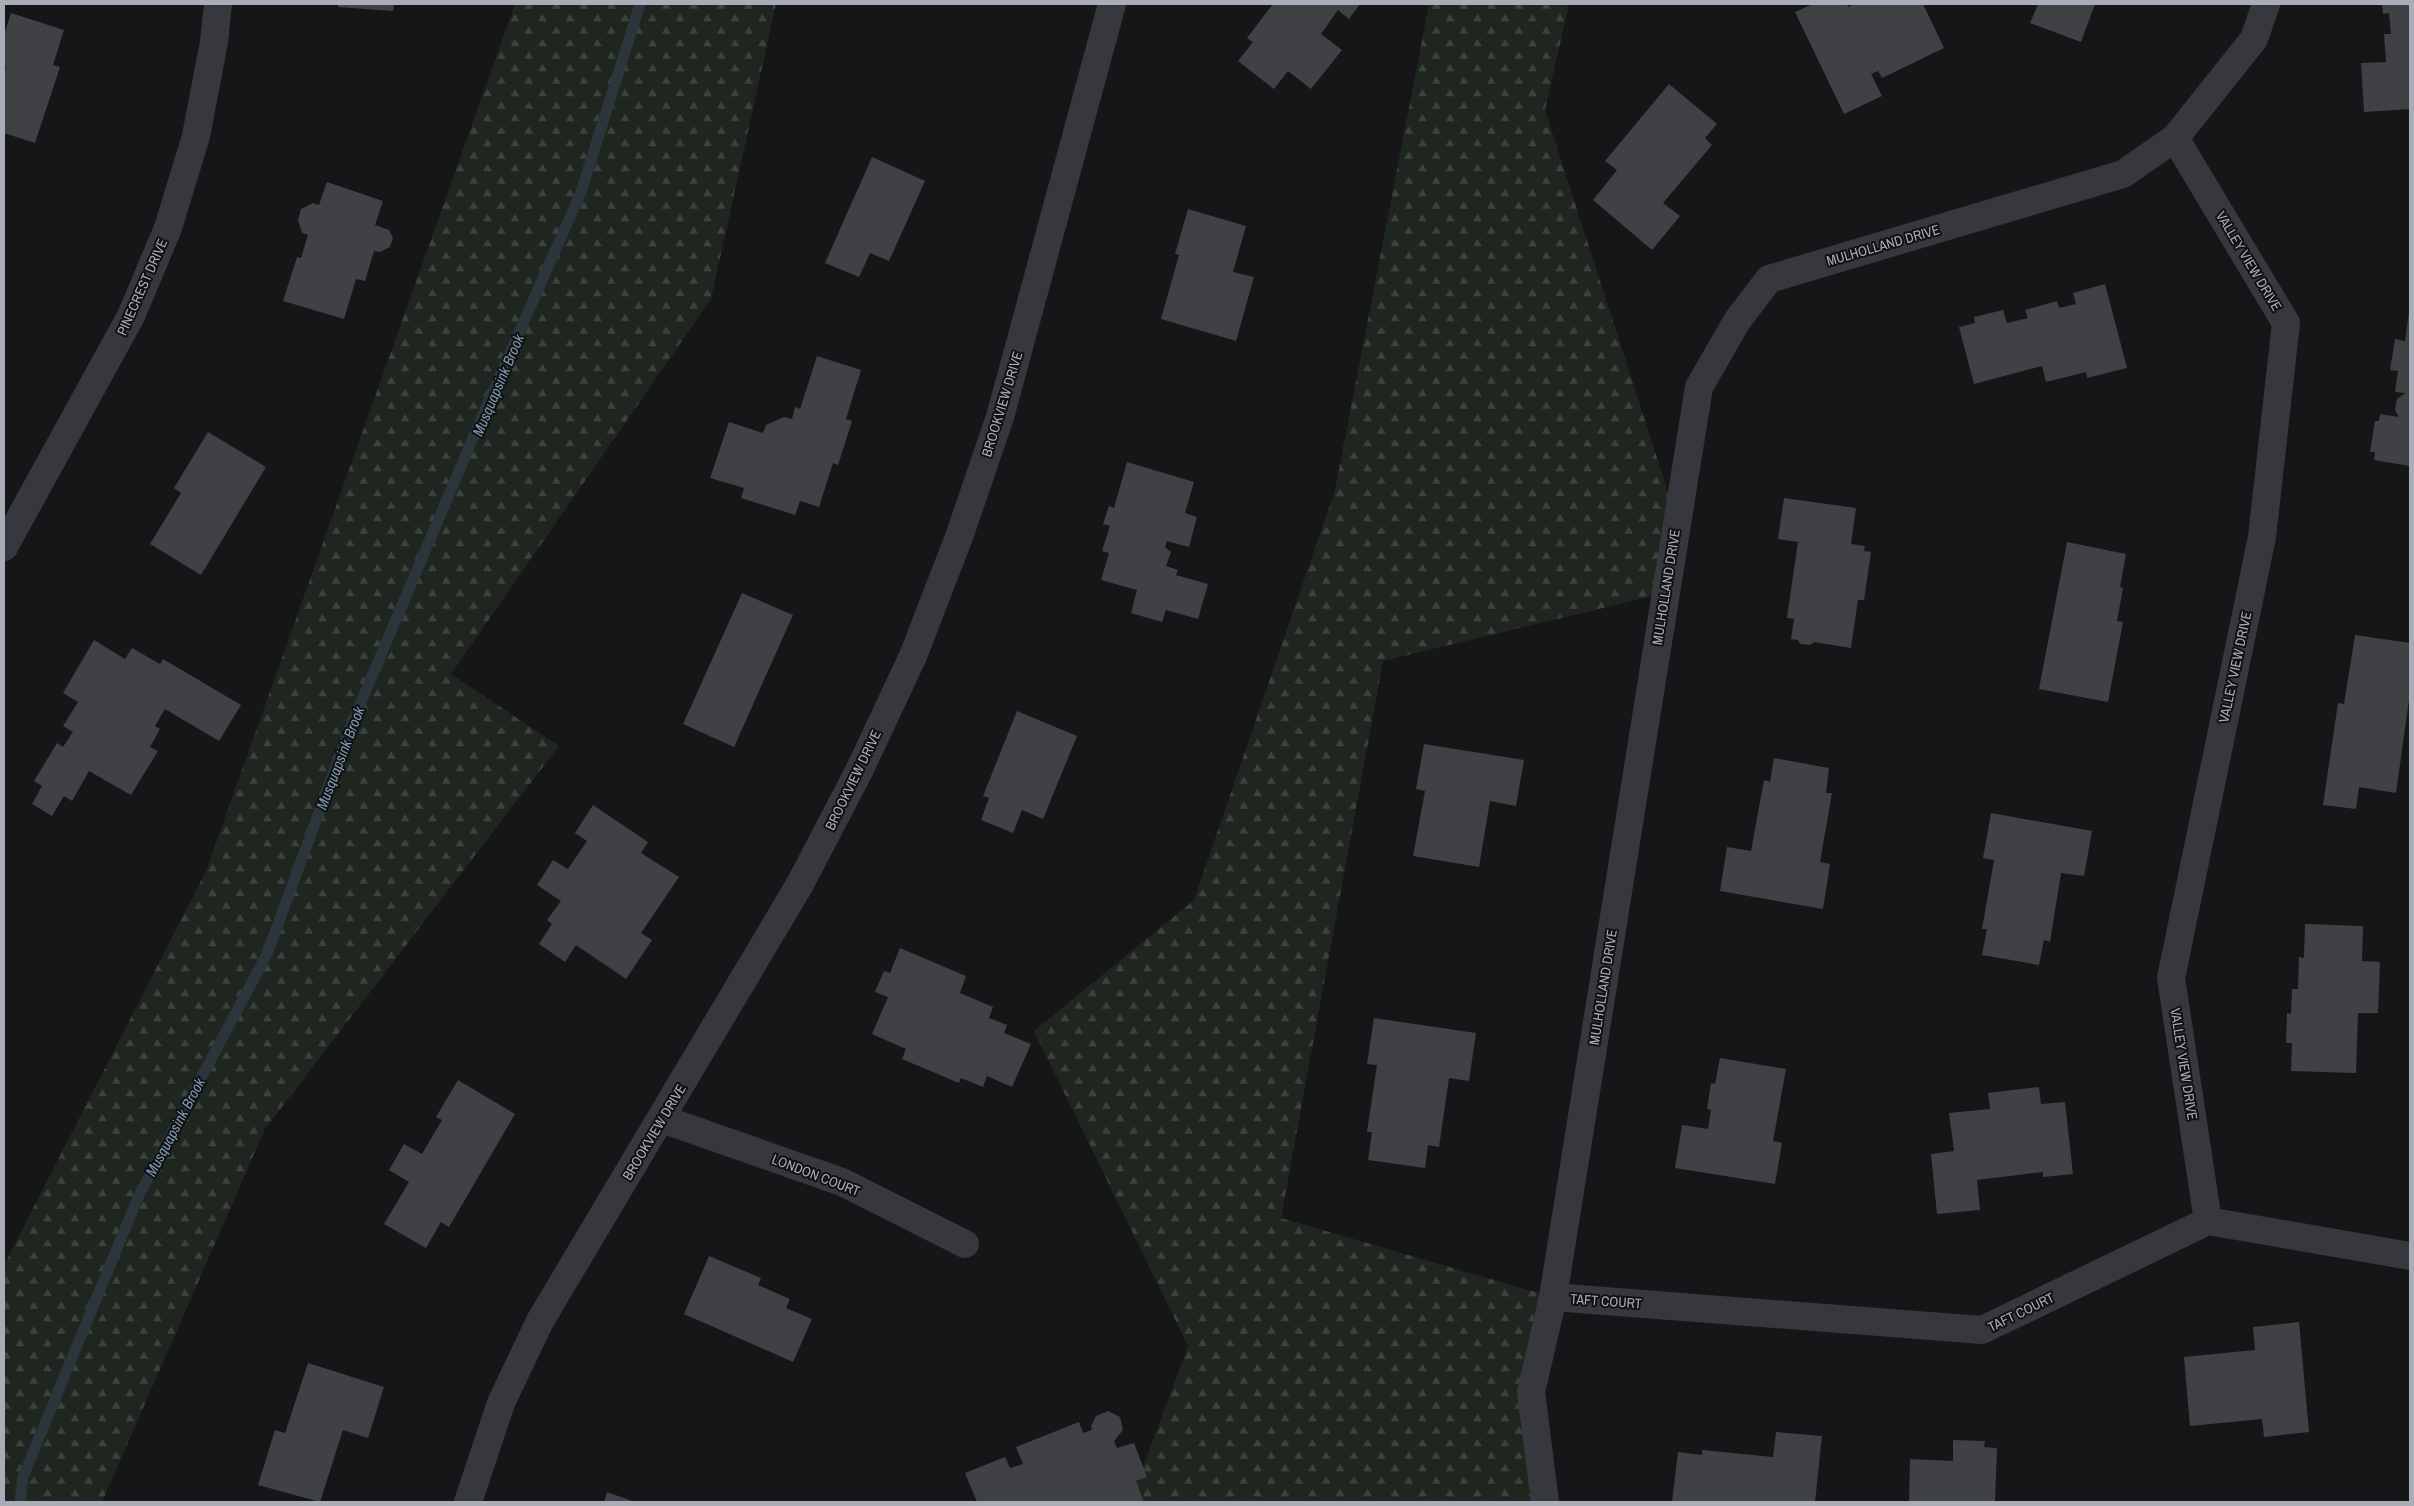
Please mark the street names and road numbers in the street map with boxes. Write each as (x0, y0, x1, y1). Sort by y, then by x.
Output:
street label: VALLEY VIEW DRIVE (2212, 208, 2286, 314)
street label: MULHOLLAND DRIVE (1824, 220, 1942, 270)
street label: PINECREST DRIVE (113, 236, 171, 338)
street label: BROOKVIEW DRIVE (977, 349, 1027, 459)
street label: MULHOLLAND DRIVE (1648, 528, 1684, 646)
street label: VALLEY VIEW DRIVE (2214, 610, 2256, 724)
street label: BROOKVIEW DRIVE (821, 727, 885, 833)
street label: MULHOLLAND DRIVE (1585, 928, 1621, 1046)
street label: VALLEY VIEW DRIVE (2166, 1007, 2202, 1121)
street label: BROOKVIEW DRIVE (618, 1081, 690, 1183)
street label: LONDON COURT (769, 1150, 863, 1200)
street label: TAFT COURT (1985, 1288, 2057, 1336)
street label: TAFT COURT (1570, 1290, 1642, 1312)

